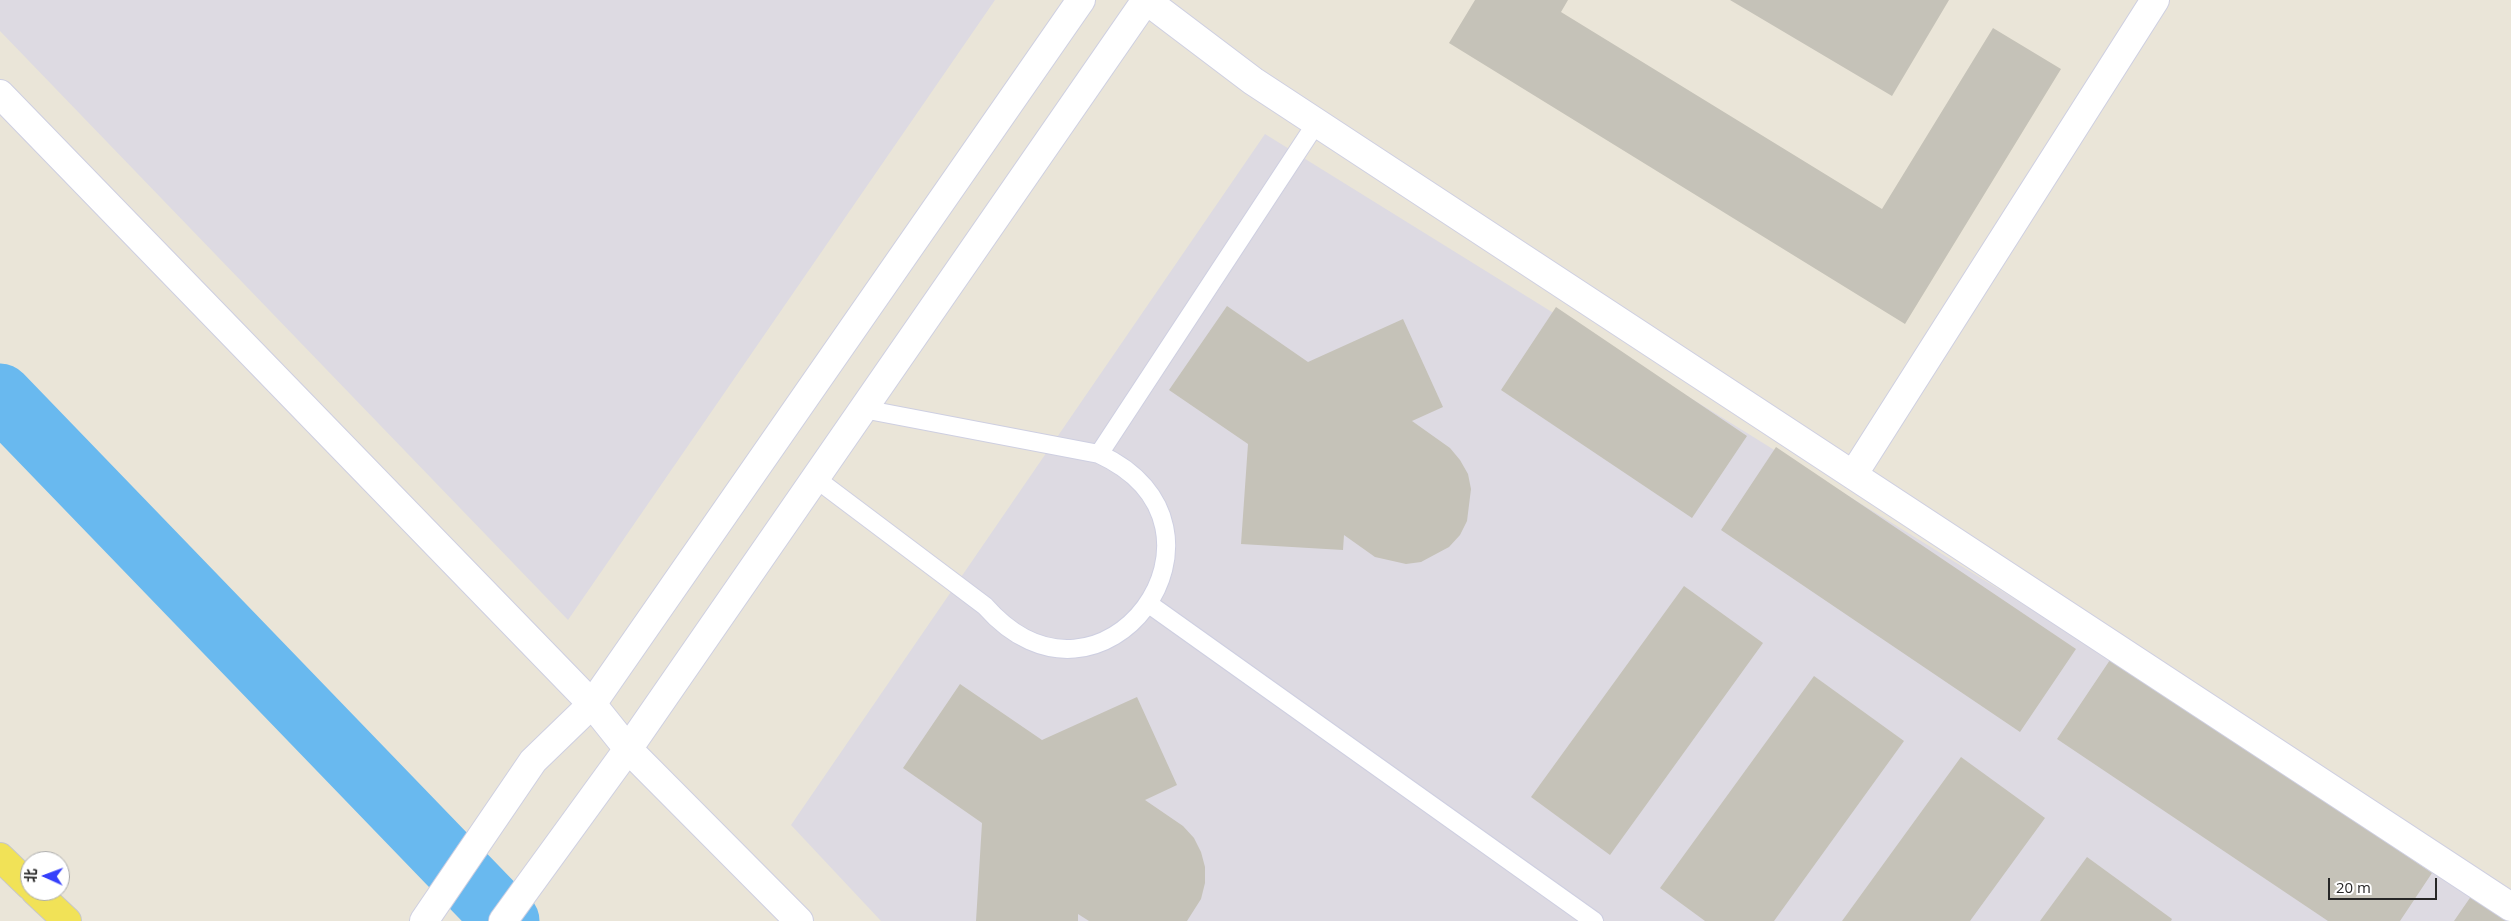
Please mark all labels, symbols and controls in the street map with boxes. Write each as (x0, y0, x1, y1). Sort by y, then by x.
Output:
north arrow (20, 851, 70, 901)
text: 北 (21, 868, 40, 883)
scale bar (2331, 868, 2440, 900)
text: 20 m (2336, 877, 2371, 897)

